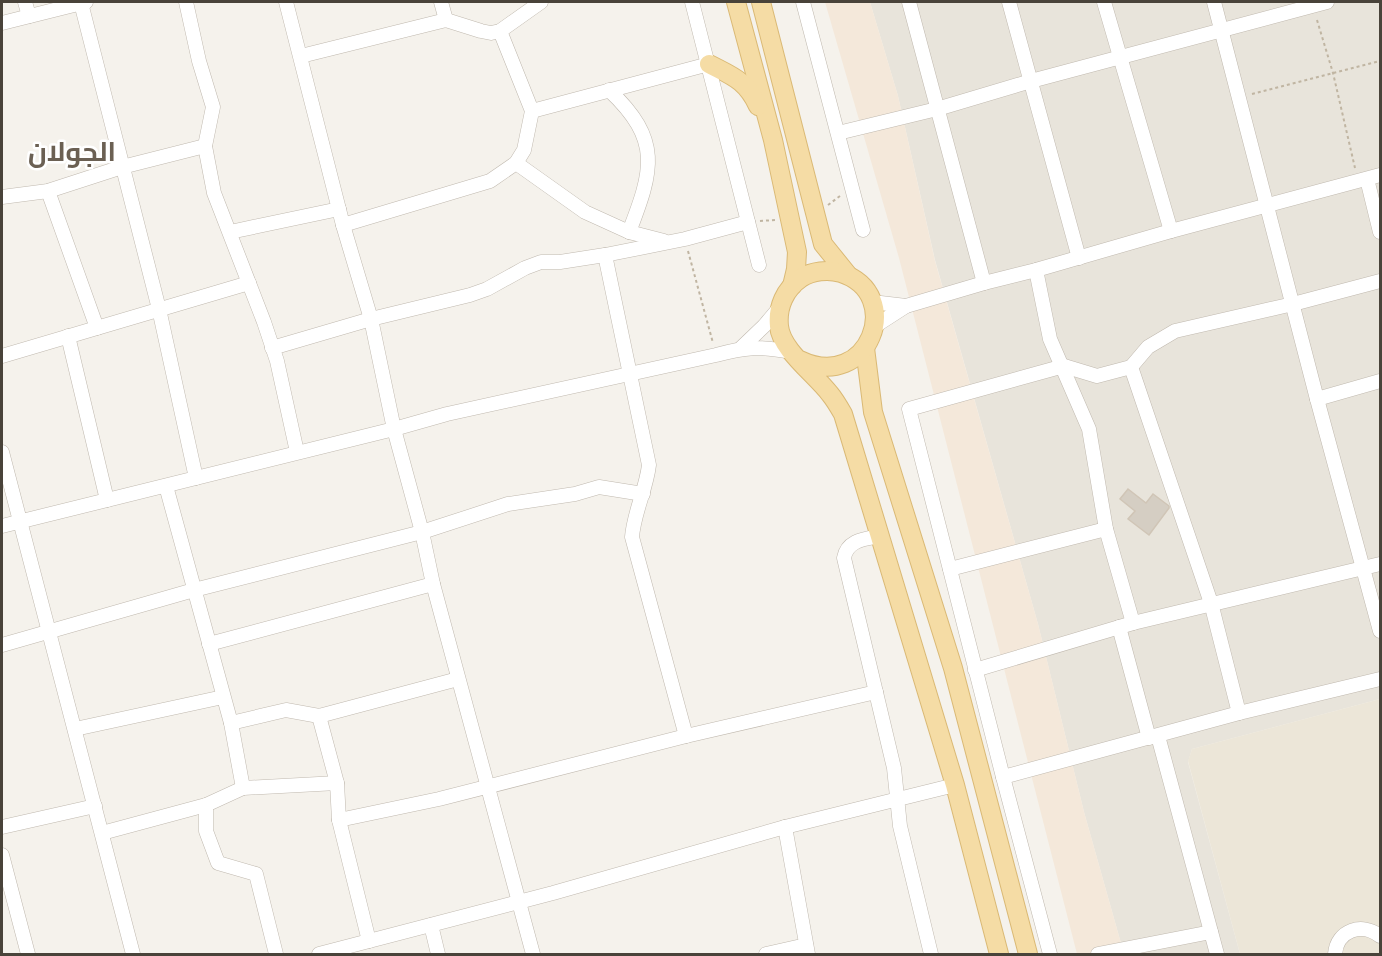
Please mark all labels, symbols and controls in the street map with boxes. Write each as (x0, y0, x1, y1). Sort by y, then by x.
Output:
district label: الجولان (28, 133, 116, 169)

